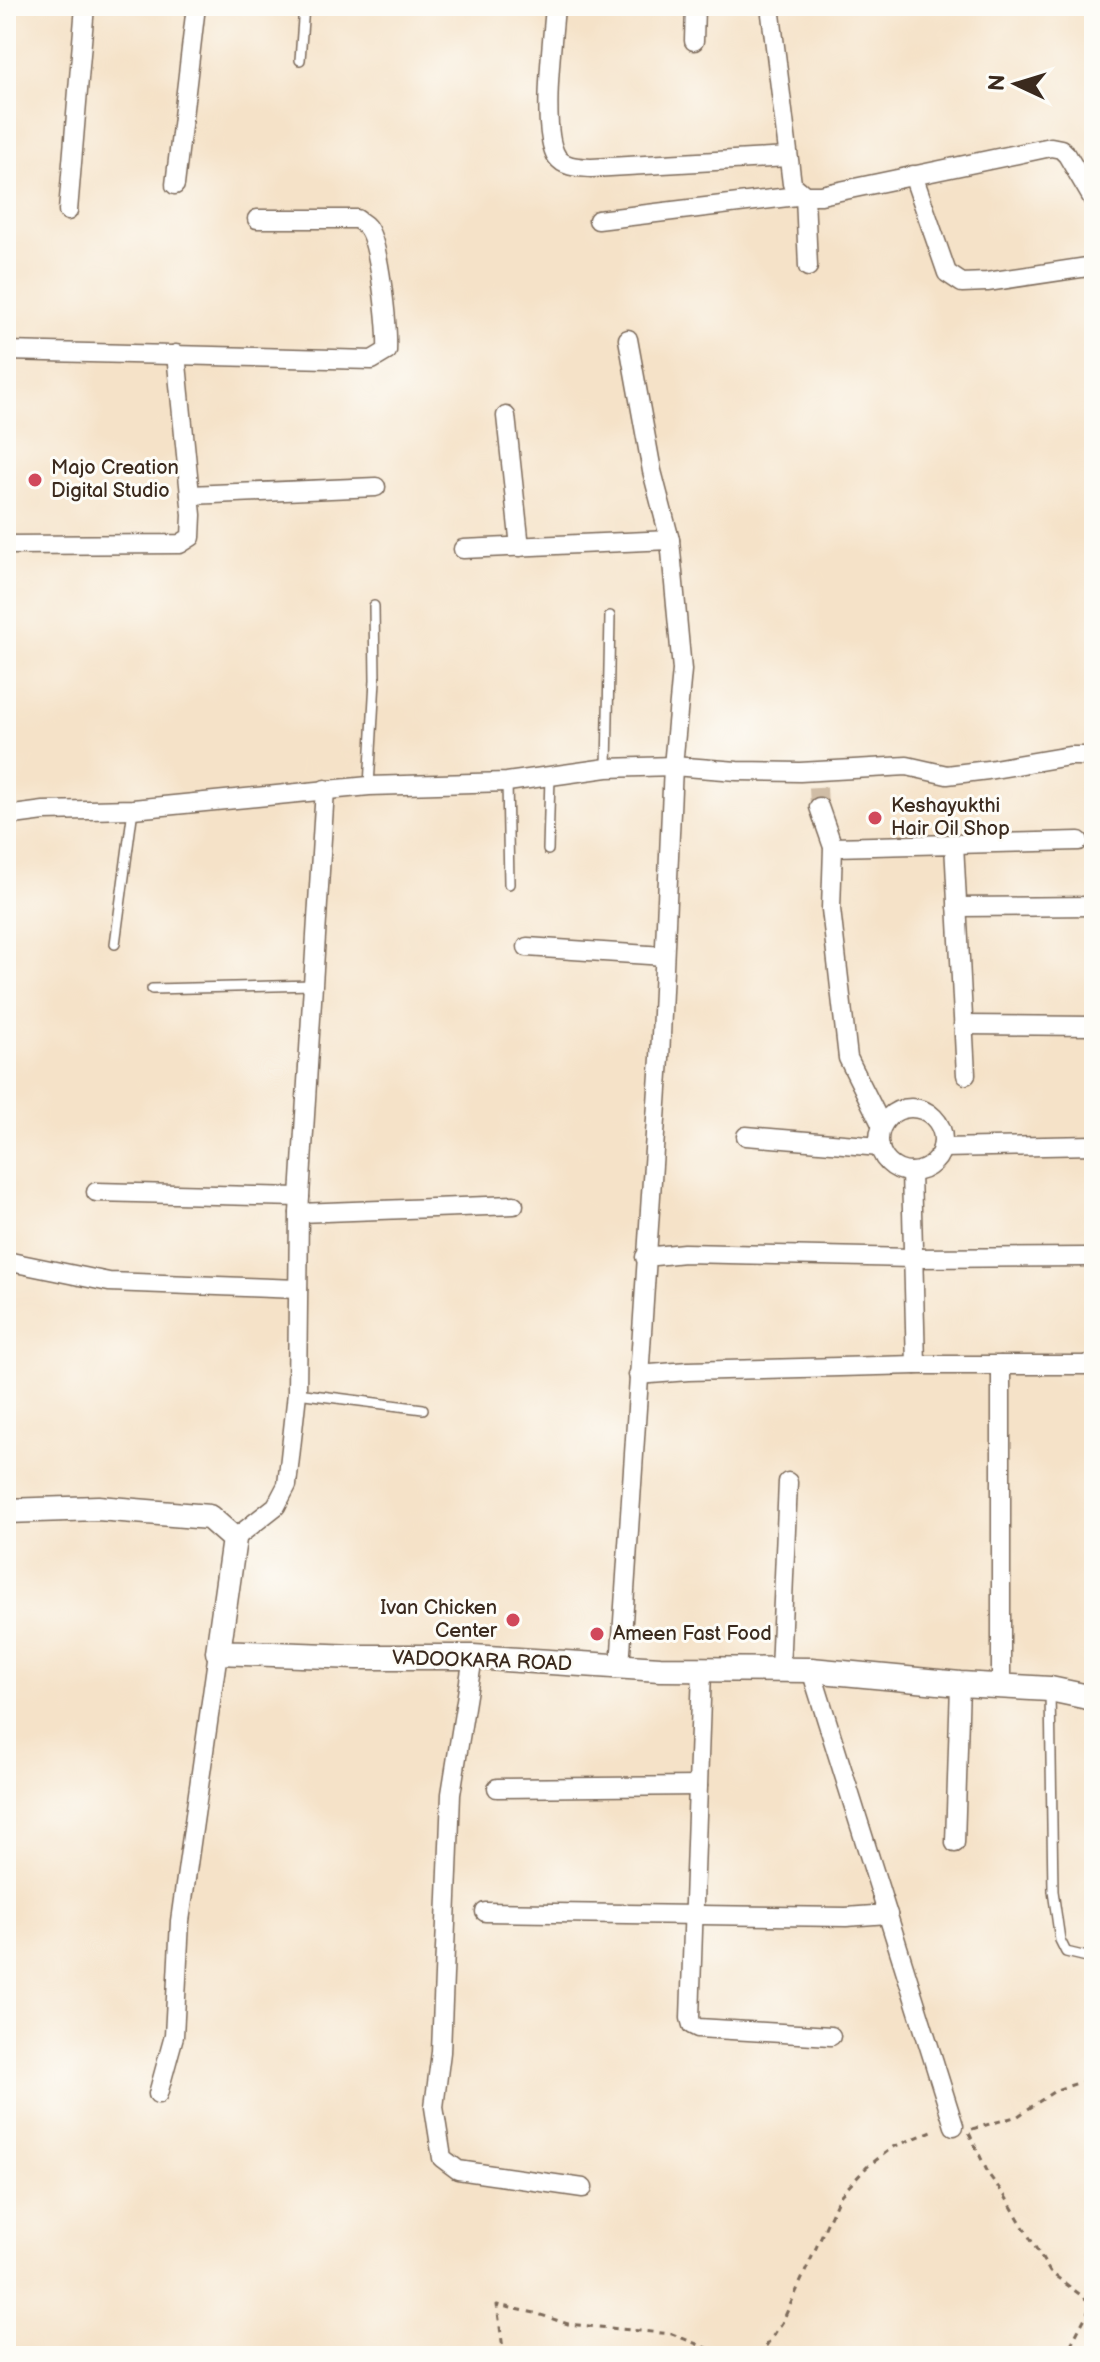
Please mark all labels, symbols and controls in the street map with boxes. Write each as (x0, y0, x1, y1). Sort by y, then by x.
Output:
north arrow (976, 44, 1056, 124)
text: N (984, 74, 1012, 92)
place label: Majo Creation Digital Studio (51, 456, 179, 503)
marker: Majo Creation Digital Studio (26, 471, 44, 489)
place label: Keshayukthi Hair Oil Shop (891, 794, 1010, 841)
marker: Keshayukthi Hair Oil Shop (866, 809, 884, 827)
place label: Ivan Chicken Center (380, 1596, 498, 1643)
marker: Ivan Chicken Center (504, 1611, 522, 1629)
place label: Ameen Fast Food (613, 1622, 772, 1646)
marker: Ameen Fast Food (588, 1625, 606, 1643)
street label: VADOOKARA ROAD (392, 1646, 572, 1676)

